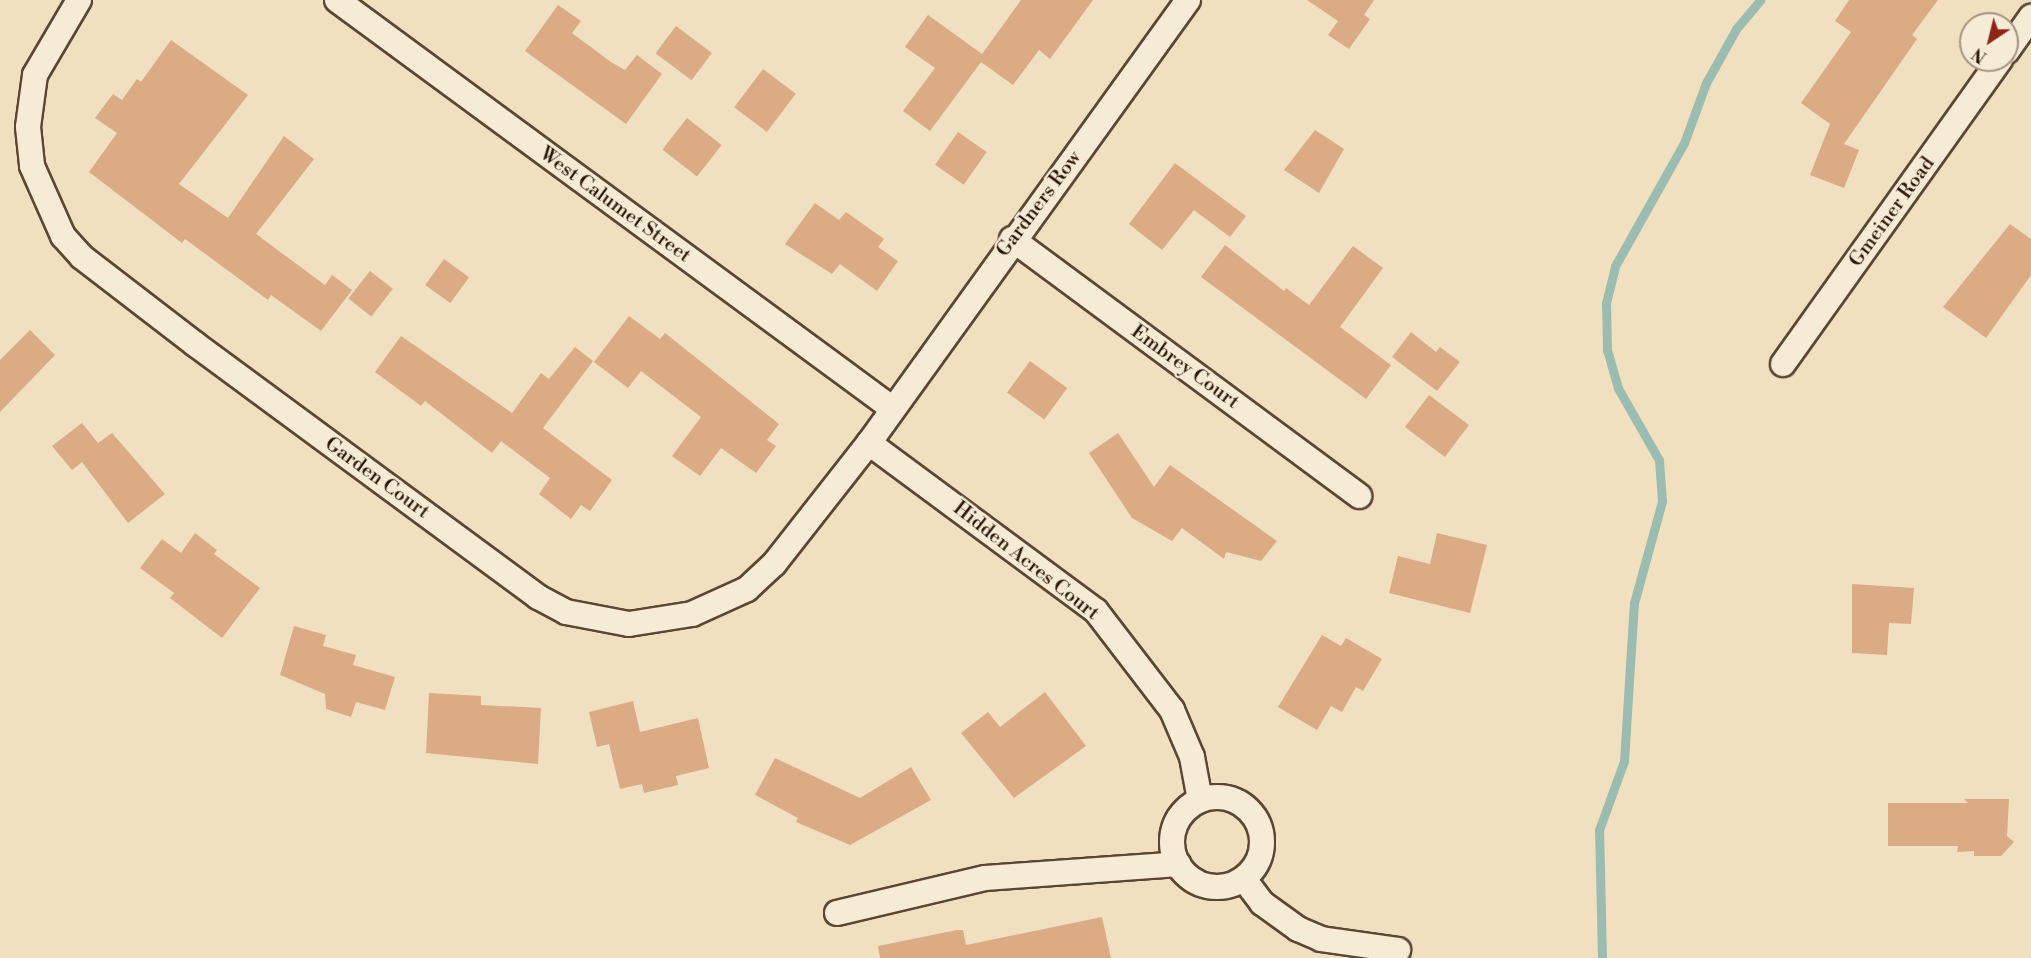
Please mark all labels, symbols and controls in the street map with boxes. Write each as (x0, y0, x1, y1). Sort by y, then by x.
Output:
north arrow (1959, 12, 2019, 72)
text: N (1969, 43, 1991, 67)
street label: West Calumet Street (535, 142, 695, 268)
street label: Gardners Row (991, 146, 1087, 262)
street label: Gmeiner Road (1844, 152, 1940, 272)
street label: Embrey Court (1126, 320, 1244, 414)
street label: Garden Court (320, 432, 434, 524)
street label: Hidden Acres Court (948, 496, 1104, 626)

